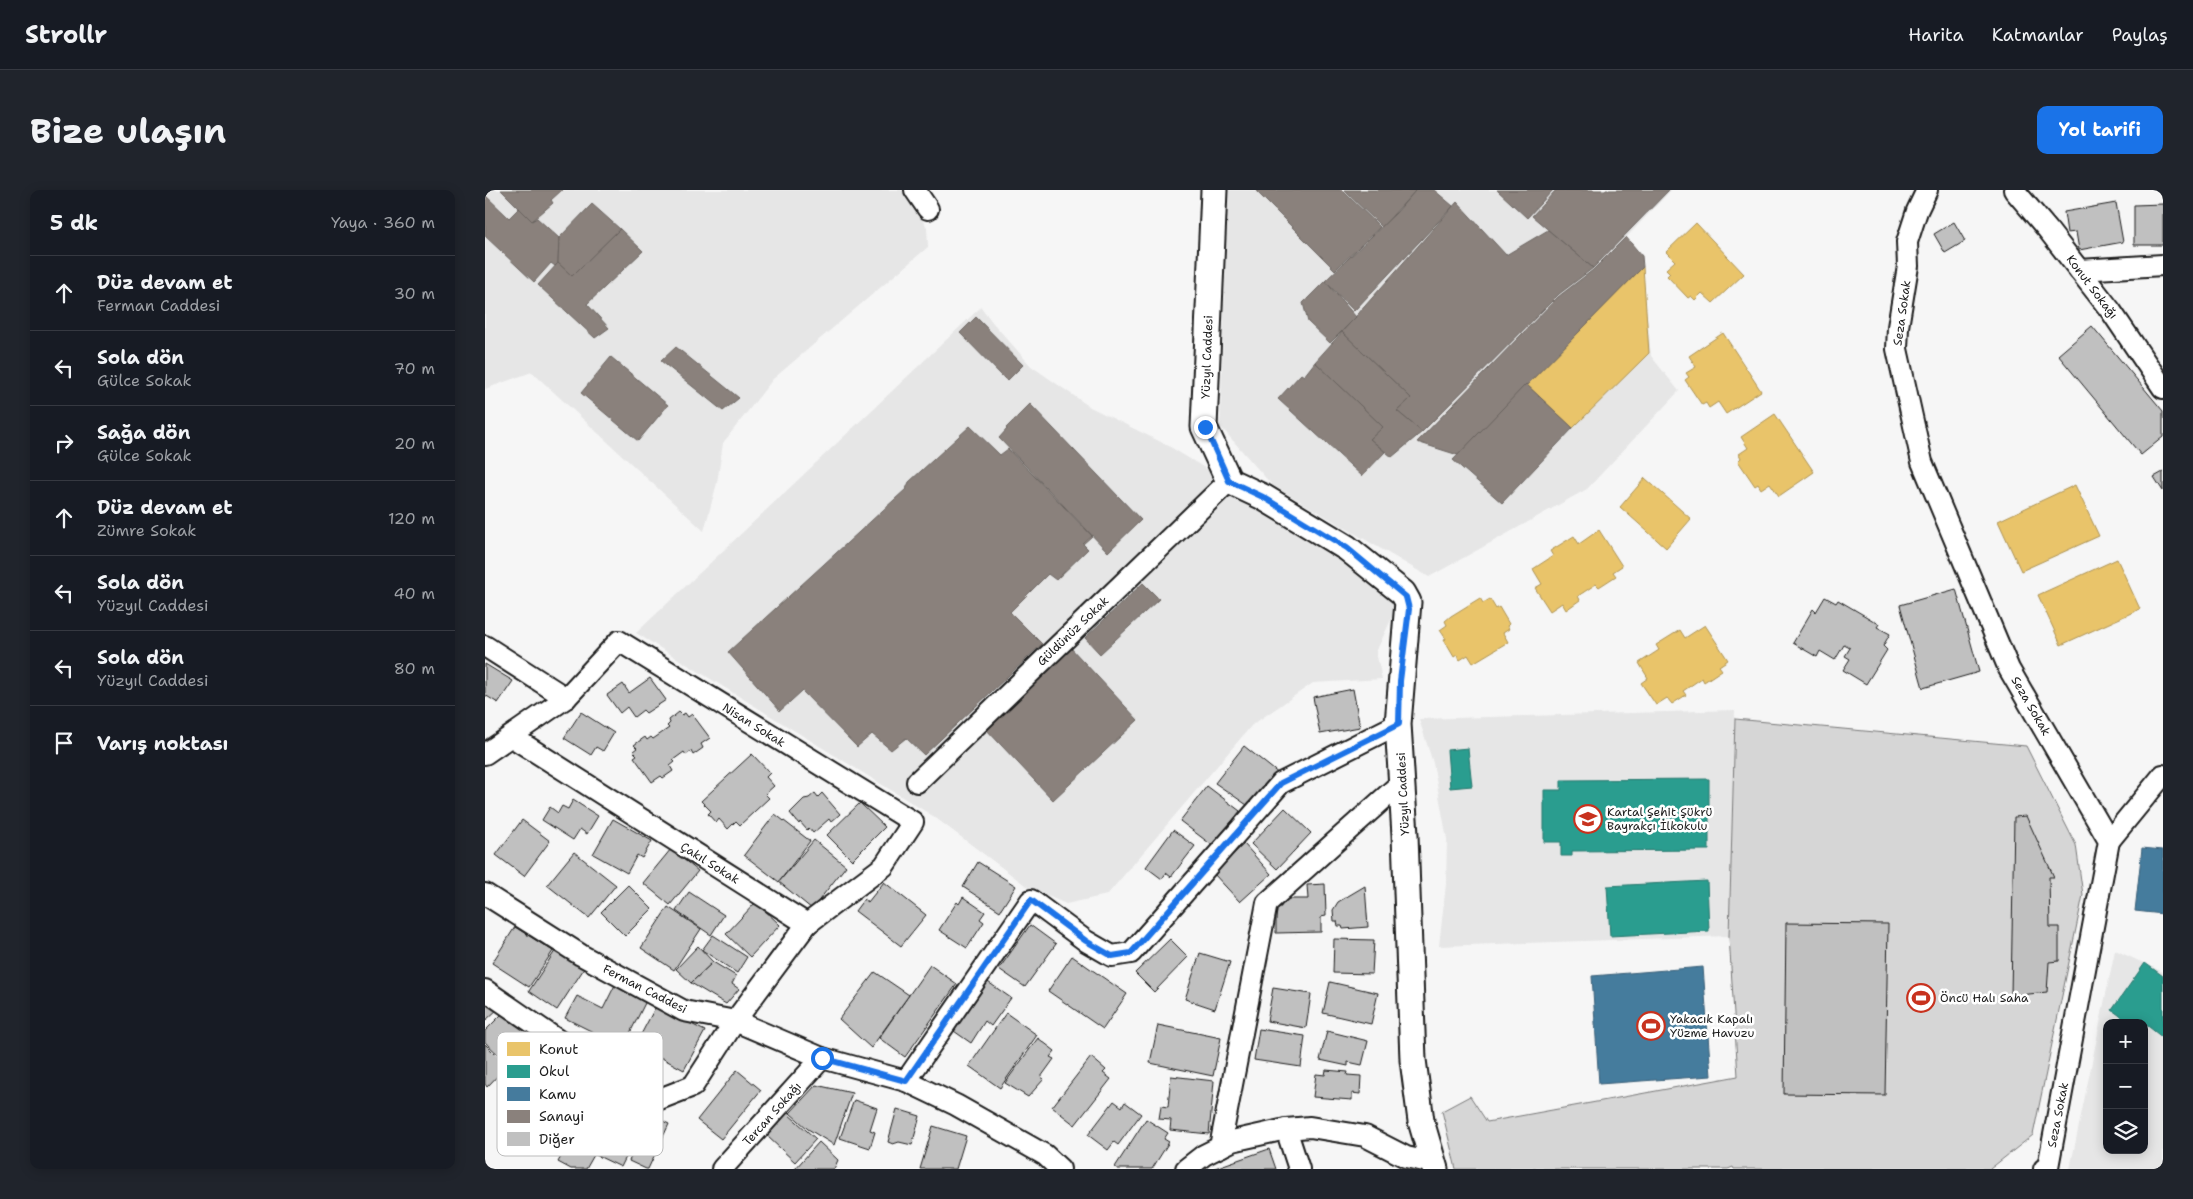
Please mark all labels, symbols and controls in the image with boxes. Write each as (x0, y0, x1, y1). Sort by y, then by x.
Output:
text: Strollr (25, 19, 107, 51)
text: Harita (1908, 23, 1964, 47)
text: Katmanlar (1992, 23, 2084, 47)
text: Paylaş (2112, 23, 2168, 47)
button: Yol tarifi (2037, 106, 2163, 154)
text: Bize ulaşın (30, 107, 226, 154)
text: 5 dk (50, 209, 98, 237)
text: Yaya · 360 m (331, 212, 435, 233)
street label: Konut Sokağı (2063, 252, 2121, 322)
text: Düz devam et (97, 270, 233, 295)
icon: ahead (50, 279, 78, 307)
street label: Seza Sokak (1889, 279, 1915, 347)
text: 30 m (394, 283, 435, 304)
text: Ferman Caddesi (97, 295, 220, 316)
street label: Yüzyıl Caddesi (1198, 315, 1216, 399)
text: Sola dön (97, 345, 184, 370)
icon: left (50, 354, 78, 382)
text: 70 m (394, 358, 435, 379)
text: Gülce Sokak (97, 370, 192, 391)
route end (1194, 416, 1217, 439)
text: Sağa dön (97, 420, 190, 445)
icon: right (50, 429, 78, 457)
text: 20 m (394, 433, 435, 454)
text: Gülce Sokak (97, 445, 192, 466)
text: Düz devam et (97, 495, 233, 520)
icon: ahead (50, 504, 78, 532)
text: 120 m (388, 508, 435, 529)
text: Zümre Sokak (97, 520, 196, 541)
text: Sola dön (97, 570, 184, 595)
icon: left (50, 579, 78, 607)
text: 40 m (393, 583, 435, 604)
street label: Güldünüz Sokak (1034, 593, 1112, 669)
text: Yüzyıl Caddesi (97, 595, 208, 616)
text: Sola dön (97, 645, 184, 670)
icon: left (50, 654, 78, 682)
text: 80 m (394, 658, 435, 679)
text: Yüzyıl Caddesi (97, 670, 208, 691)
street label: Seza Sokak (2008, 673, 2055, 739)
street label: Nisan Sokak (719, 699, 789, 751)
icon: arrive (50, 729, 78, 757)
text: Varış noktası (97, 731, 228, 756)
street label: Yüzyıl Caddesi (1393, 752, 1413, 836)
school or university icon: Kartal Şehit Şükrü Bayrakçı İlkokulu (1573, 804, 1603, 834)
place label: Kartal Şehit Şükrü Bayrakçı İlkokulu (1607, 804, 1713, 834)
street label: Çakıl Sokak (677, 839, 743, 888)
street label: Ferman Caddesi (600, 961, 690, 1017)
sports icon: Öncü Halı Saha (1906, 983, 1936, 1013)
place label: Öncü Halı Saha (1940, 990, 2029, 1006)
sports icon: Yakacık Kapalı Yüzme Havuzu (1636, 1011, 1666, 1041)
place label: Yakacık Kapalı Yüzme Havuzu (1670, 1011, 1754, 1041)
map controls (2103, 1019, 2148, 1154)
button: + (2103, 1019, 2148, 1064)
legend (497, 1032, 663, 1156)
text: Konut (539, 1040, 578, 1058)
route start (811, 1047, 834, 1070)
text: Okul (539, 1062, 570, 1080)
button: − (2103, 1064, 2148, 1109)
street label: Tercan Sokağı (739, 1079, 805, 1149)
street label: Seza Sokak (2044, 1081, 2072, 1149)
text: Kamu (539, 1085, 576, 1103)
text: Sanayi (539, 1107, 584, 1125)
button: layers (2103, 1109, 2148, 1154)
text: Diğer (539, 1130, 575, 1148)

